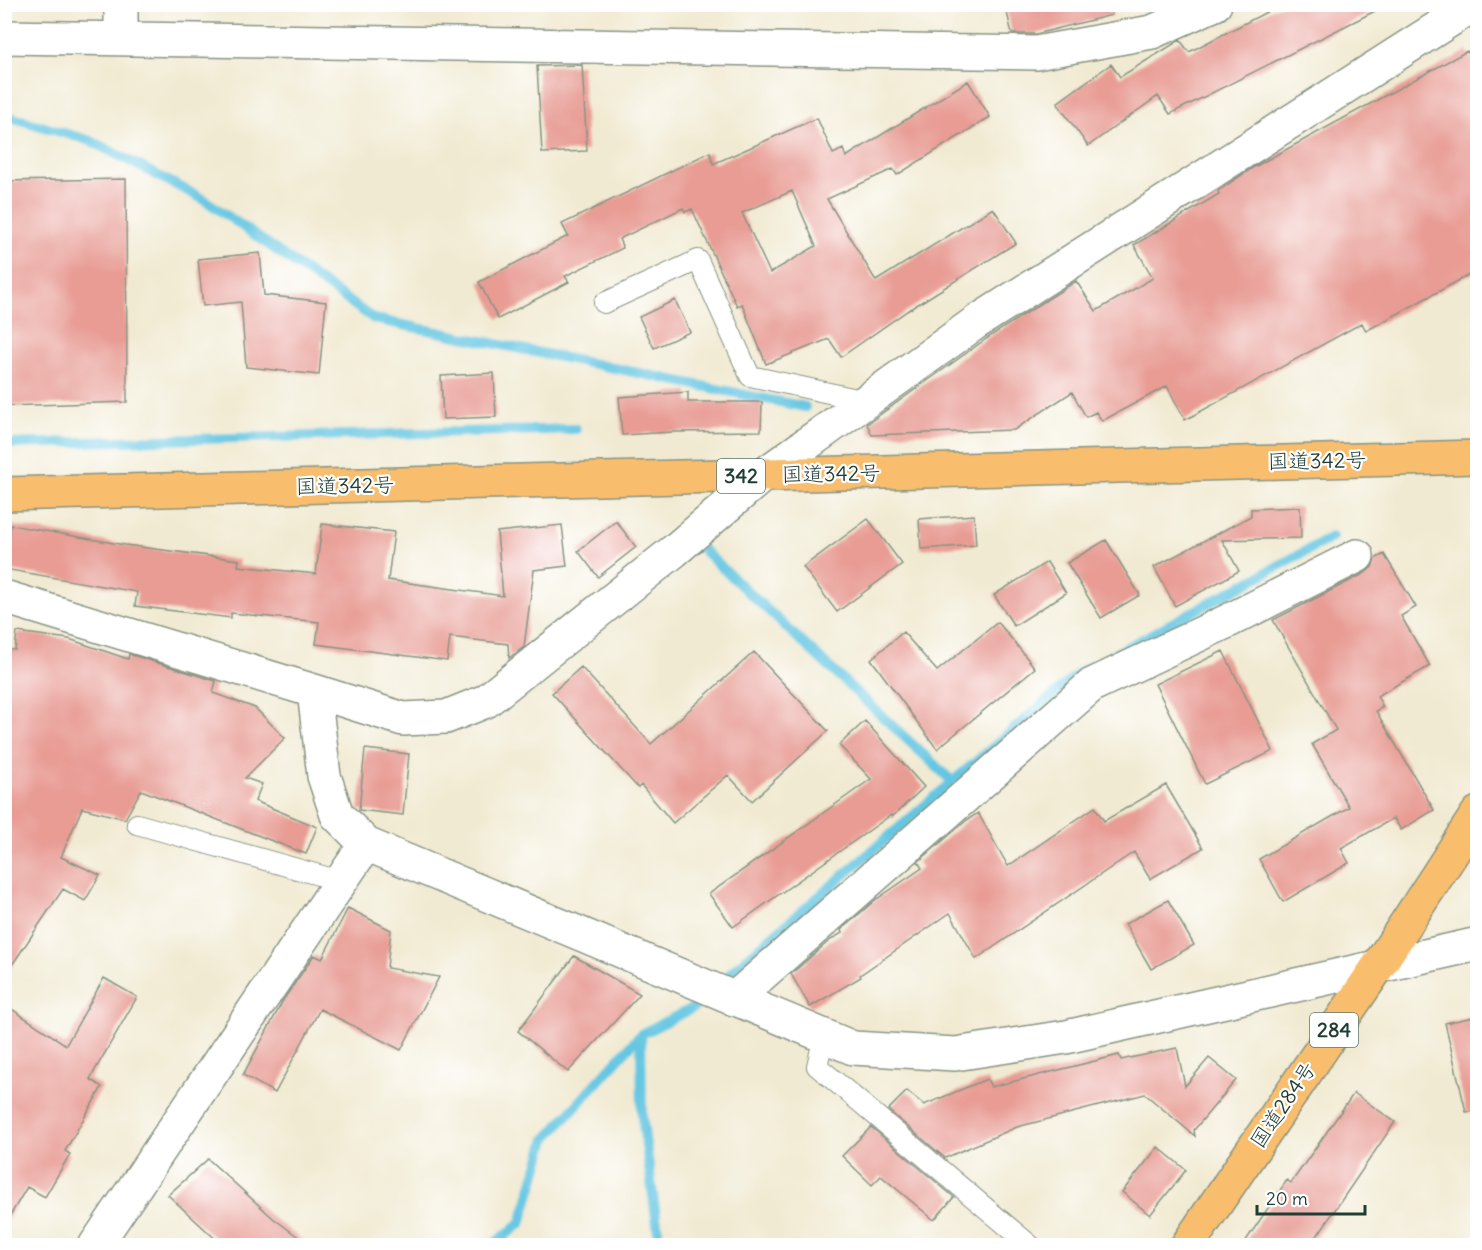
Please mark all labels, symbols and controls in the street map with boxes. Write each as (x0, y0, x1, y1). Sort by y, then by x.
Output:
street label: 国道342号 (1267, 446, 1367, 475)
road number: 342 (717, 459, 765, 493)
street label: 国道342号 (781, 459, 881, 488)
street label: 国道342号 (295, 471, 395, 500)
road number: 284 (1310, 1013, 1358, 1047)
street label: 国道284号 (1244, 1056, 1321, 1153)
scale bar (1257, 1178, 1365, 1216)
text: 20 m (1266, 1187, 1308, 1210)

